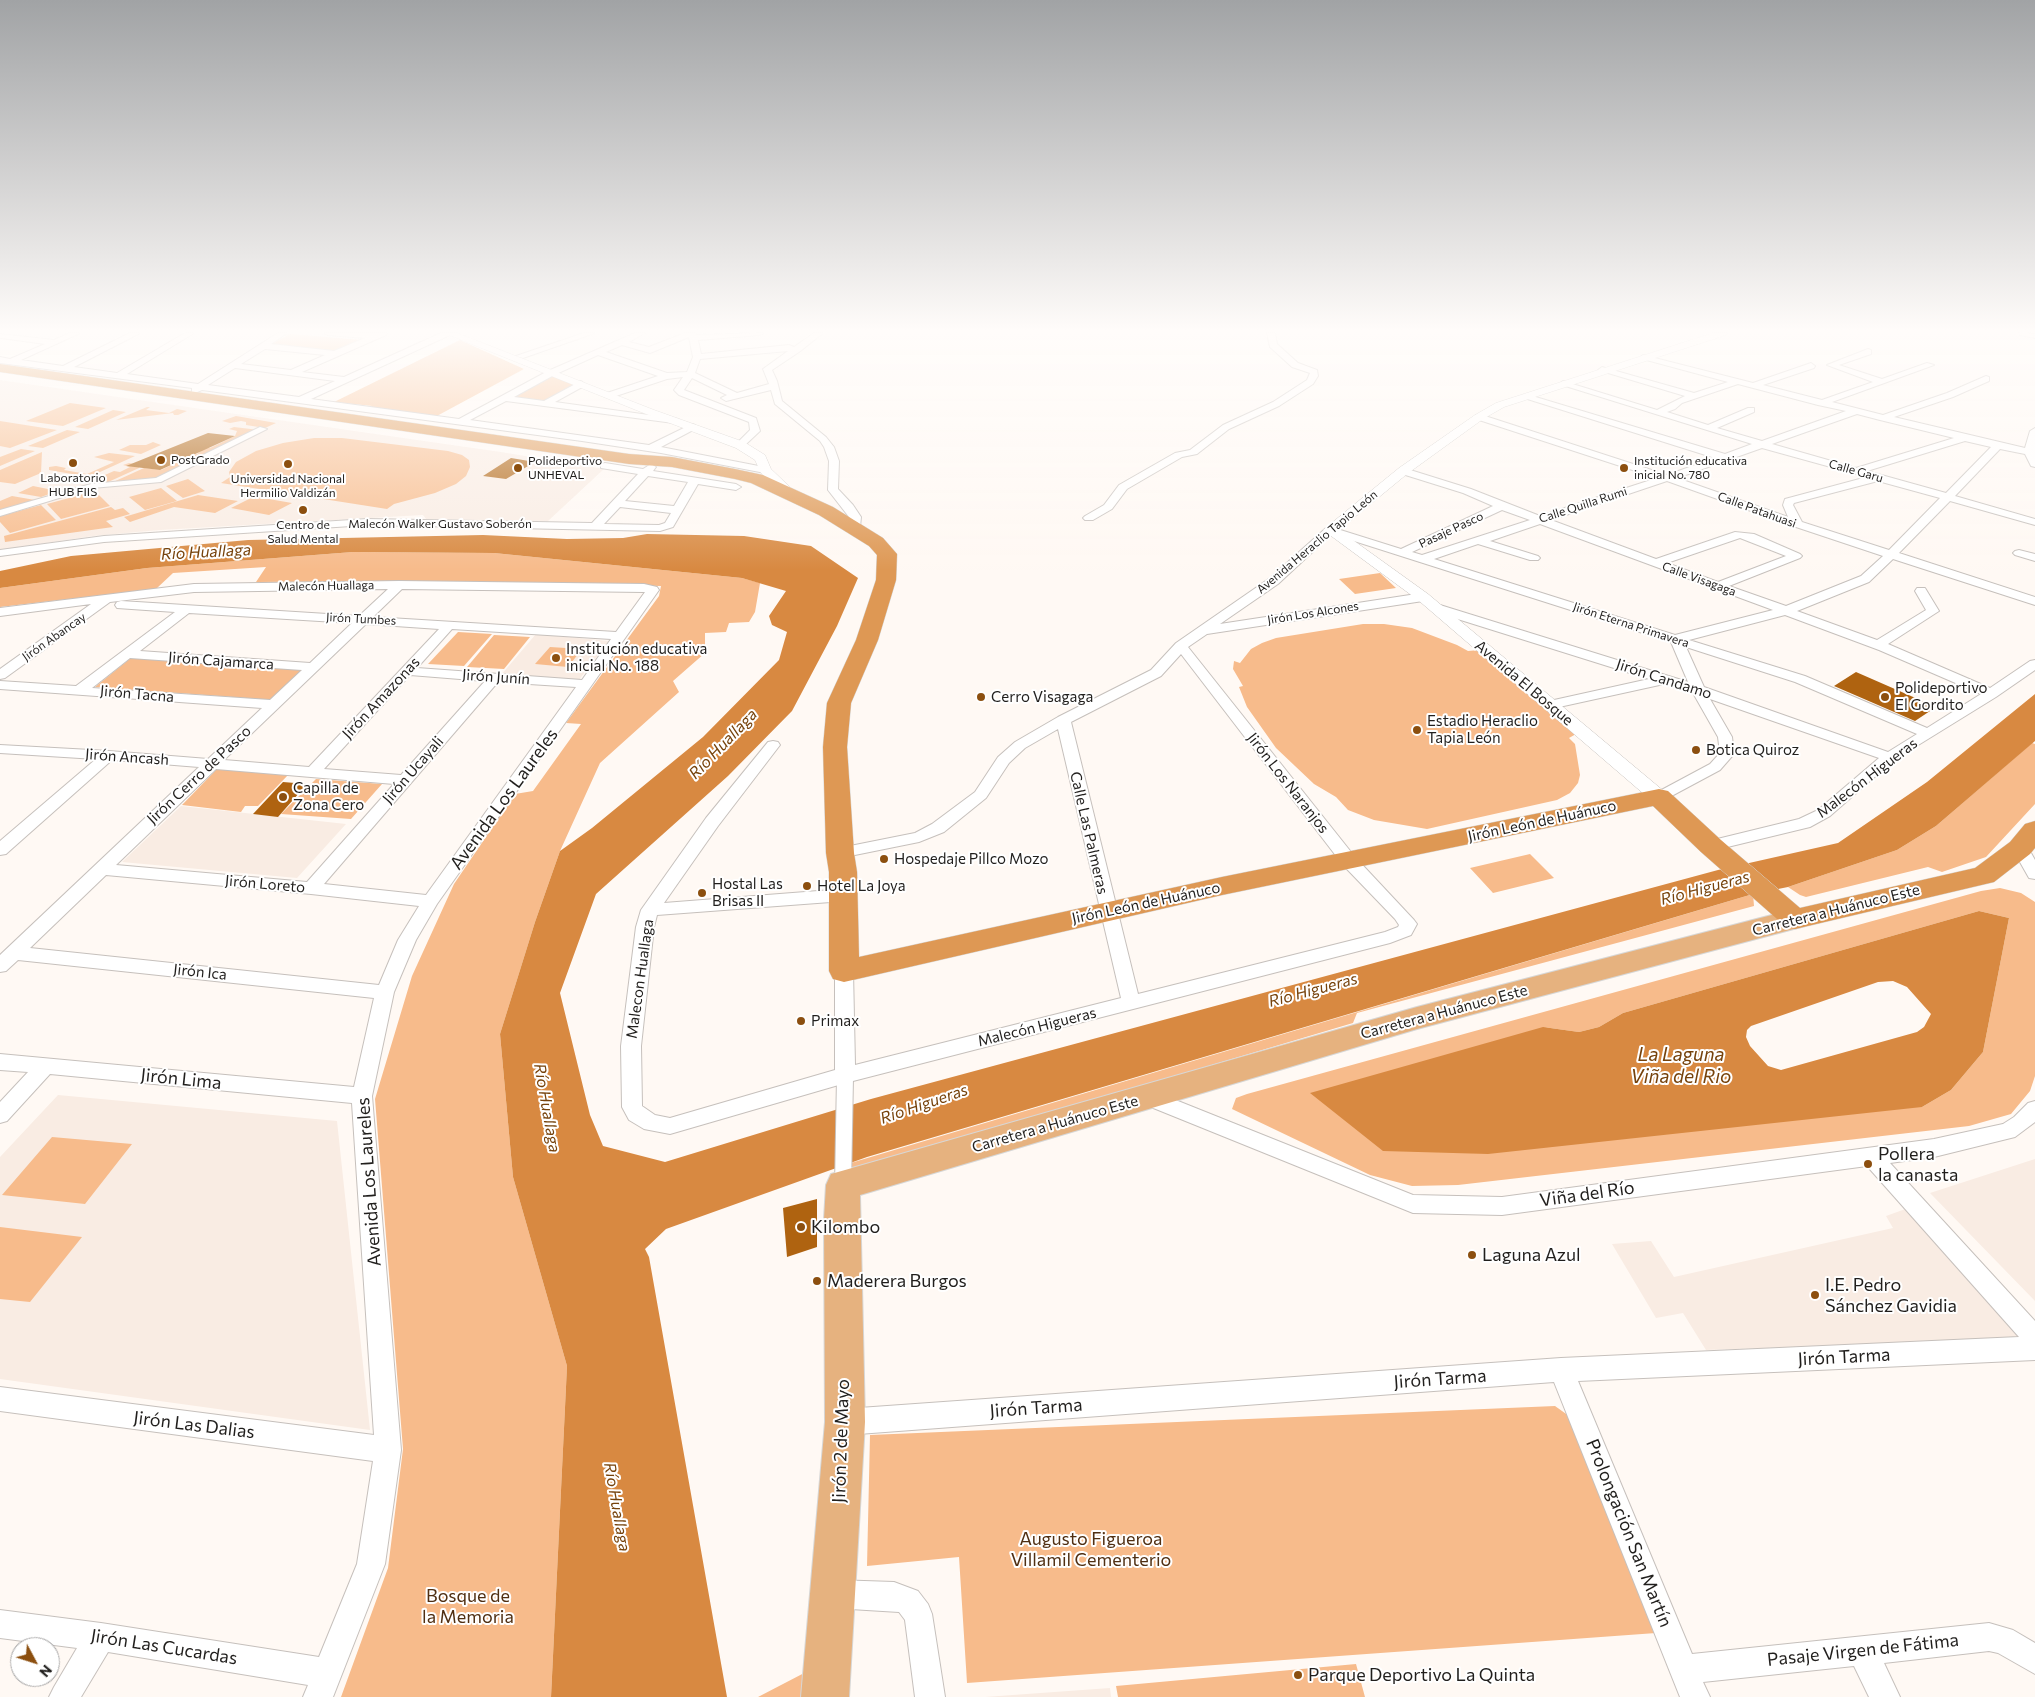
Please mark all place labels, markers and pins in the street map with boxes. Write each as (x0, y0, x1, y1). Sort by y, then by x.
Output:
place label: PostGrado (171, 453, 230, 467)
marker: PostGrado (155, 454, 167, 466)
place label: Polideportivo UNHEVAL (528, 454, 602, 482)
place label: Institución educativa inicial No. 780 (1634, 454, 1747, 482)
marker: Laboratorio HUB FIIS (67, 457, 79, 469)
marker: Universidad Nacional Hermilio Valdizán (282, 458, 294, 470)
marker: Polideportivo UNHEVAL (512, 462, 524, 474)
marker: Institución educativa inicial No. 780 (1618, 462, 1630, 474)
place label: Laboratorio HUB FIIS (40, 471, 106, 499)
place label: Universidad Nacional Hermilio Valdizán (231, 472, 345, 500)
marker: Centro de Salud Mental (297, 504, 309, 516)
place label: Centro de Salud Mental (267, 518, 339, 546)
place label: Institución educativa inicial No. 188 (566, 640, 707, 675)
marker: Institución educativa inicial No. 188 (550, 652, 562, 664)
place label: Polideportivo El Gordito (1895, 679, 1988, 714)
place label: Cerro Visagaga (991, 688, 1093, 706)
marker: Cerro Visagaga (975, 691, 987, 703)
marker: Polideportivo El Gordito (1879, 691, 1891, 703)
place label: Estadio Heraclio Tapia León (1427, 712, 1538, 747)
marker: Estadio Heraclio Tapia León (1411, 724, 1423, 736)
place label: Botica Quiroz (1706, 741, 1799, 759)
marker: Botica Quiroz (1690, 744, 1702, 756)
place label: Capilla de Zona Cero (293, 779, 364, 814)
marker: Capilla de Zona Cero (277, 791, 289, 803)
place label: Hospedaje Pillco Mozo (894, 850, 1049, 868)
marker: Hospedaje Pillco Mozo (878, 853, 890, 865)
place label: Hostal Las Brisas II (712, 875, 783, 910)
place label: Hotel La Joya (817, 877, 906, 895)
marker: Hotel La Joya (801, 880, 813, 892)
marker: Hostal Las Brisas II (696, 887, 708, 899)
place label: Primax (811, 1012, 859, 1030)
marker: Primax (795, 1015, 807, 1027)
place label: Pollera la canasta (1878, 1143, 1958, 1186)
marker: Pollera la canasta (1862, 1158, 1874, 1170)
place label: Kilombo (811, 1216, 880, 1238)
marker: Kilombo (795, 1221, 807, 1233)
place label: Laguna Azul (1482, 1244, 1581, 1266)
marker: Laguna Azul (1466, 1249, 1478, 1261)
place label: Maderera Burgos (827, 1270, 967, 1292)
place label: I.E. Pedro Sánchez Gavidia (1825, 1274, 1957, 1316)
marker: Maderera Burgos (811, 1275, 823, 1287)
marker: I.E. Pedro Sánchez Gavidia (1809, 1289, 1821, 1301)
place label: Parque Deportivo La Quinta (1308, 1664, 1535, 1686)
marker: Parque Deportivo La Quinta (1292, 1669, 1304, 1681)

